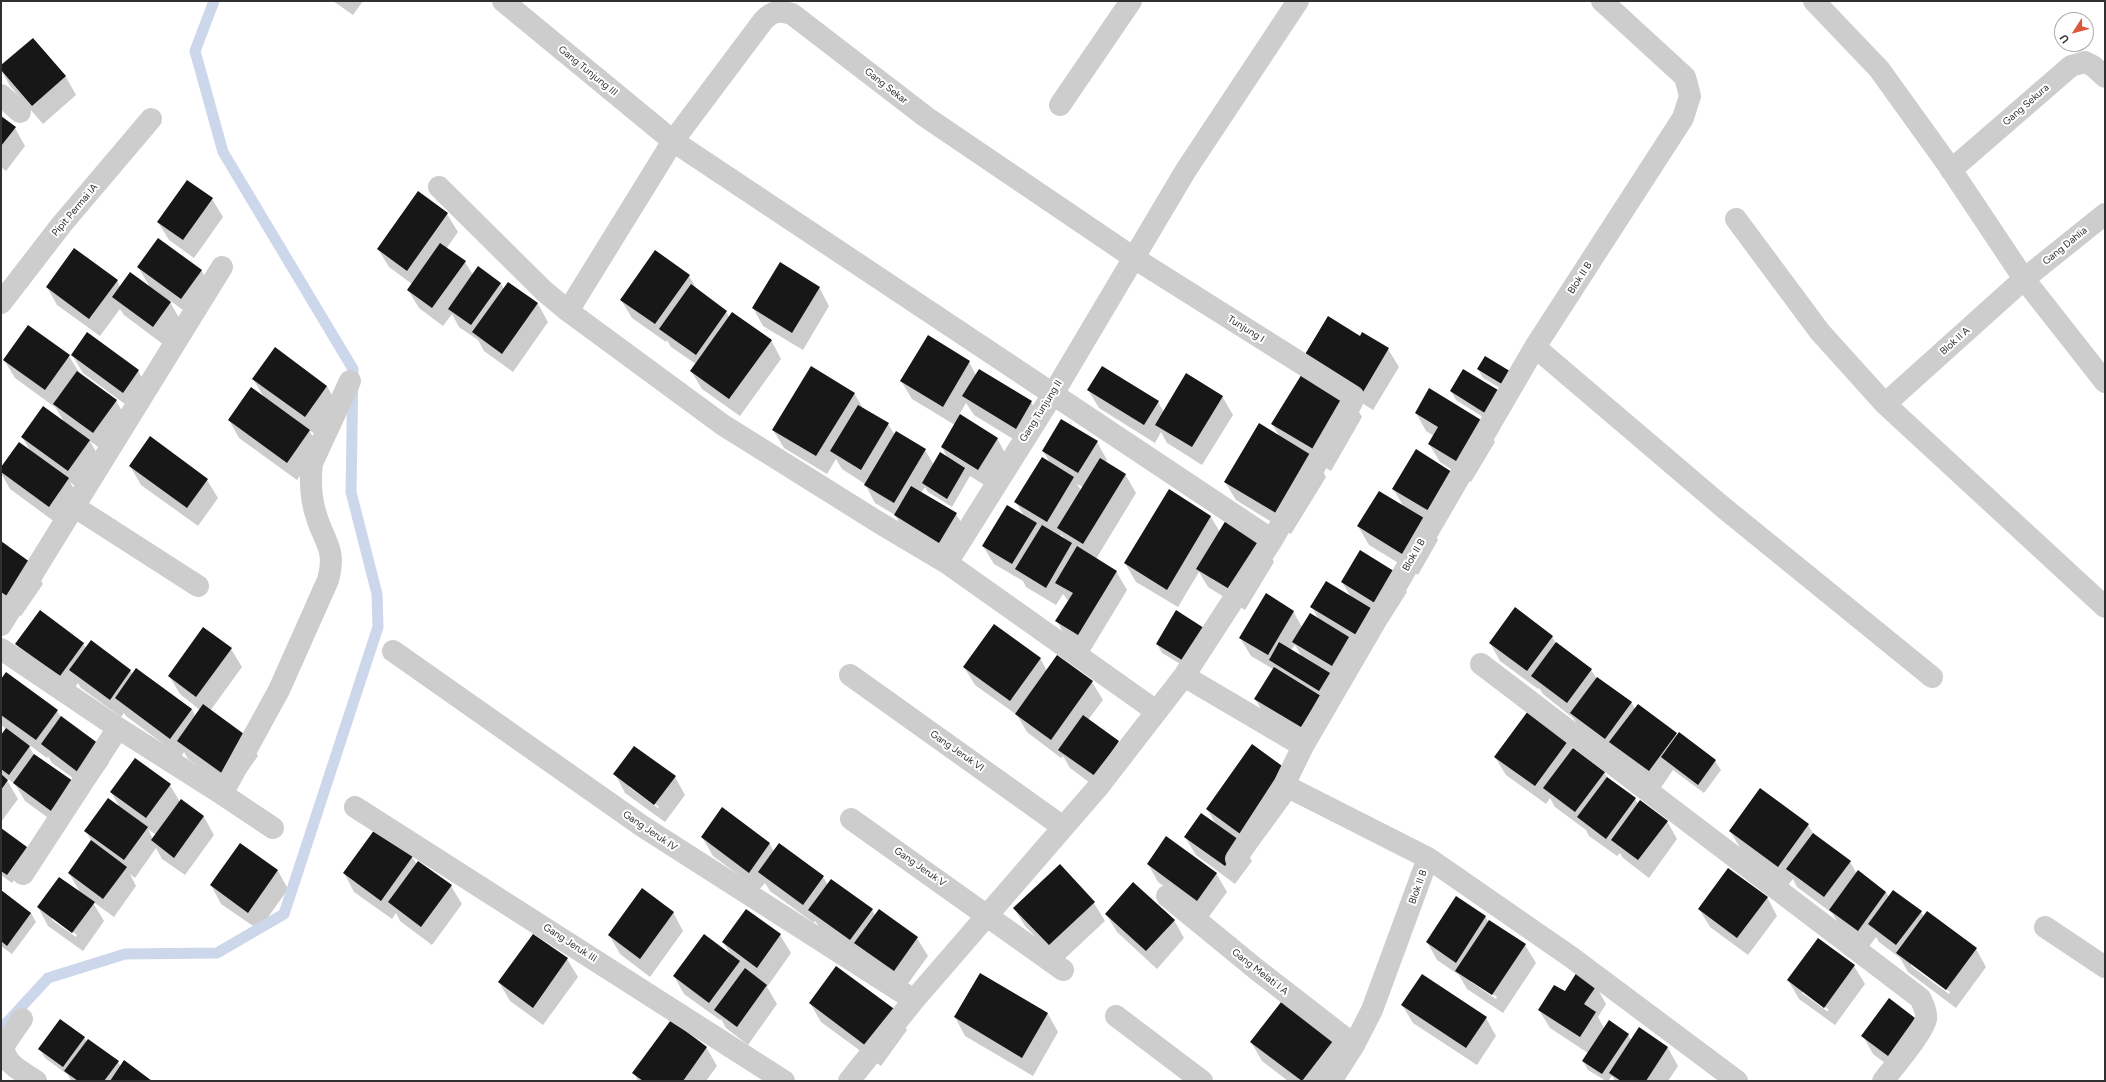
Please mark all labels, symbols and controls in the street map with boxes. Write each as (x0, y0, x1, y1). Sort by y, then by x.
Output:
north arrow (2054, 12, 2094, 52)
text: U (2057, 32, 2072, 46)
street label: Gang Tunjung III (556, 43, 620, 99)
street label: Gang Sekar (862, 65, 910, 107)
street label: Gang Sekura (2001, 82, 2051, 128)
street label: Pipit Permai IA (50, 181, 100, 239)
street label: Gang Dahlia (2040, 224, 2090, 268)
street label: Blok II B (1565, 260, 1595, 296)
street label: Tunjung I (1225, 313, 1267, 345)
street label: Blok II A (1938, 324, 1972, 358)
street label: Gang Tunjung II (1017, 378, 1065, 444)
street label: Blok II B (1400, 537, 1428, 573)
street label: Gang Jeruk VI (928, 728, 986, 774)
street label: Gang Jeruk IV (620, 808, 680, 854)
street label: Gang Jeruk V (892, 845, 948, 889)
street label: Blok II B (1406, 868, 1430, 906)
street label: Gang Jeruk III (541, 921, 599, 965)
street label: Gang Melati I A (1229, 946, 1291, 998)

